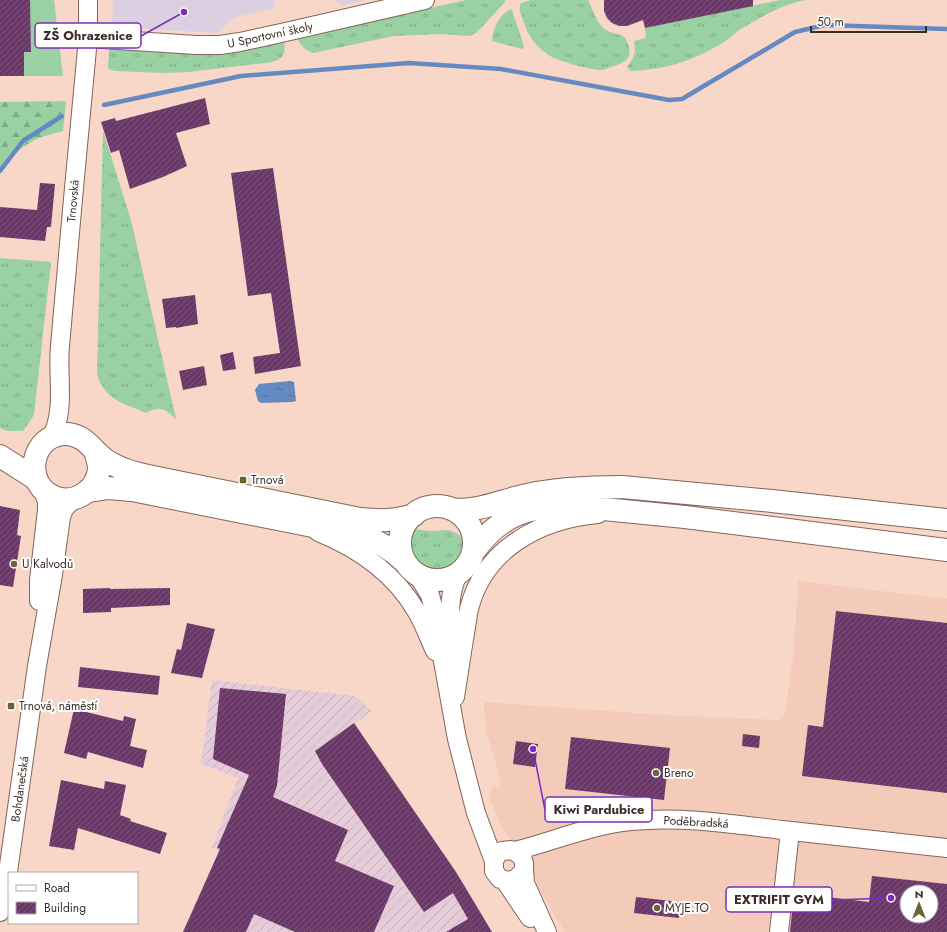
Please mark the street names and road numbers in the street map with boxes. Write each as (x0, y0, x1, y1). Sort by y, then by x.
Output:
street label: U Sportovní školy (225, 17, 315, 53)
street label: Trnovská (62, 179, 84, 223)
street label: Bohdanečská (6, 755, 34, 823)
street label: Poděbradská (663, 811, 729, 833)

